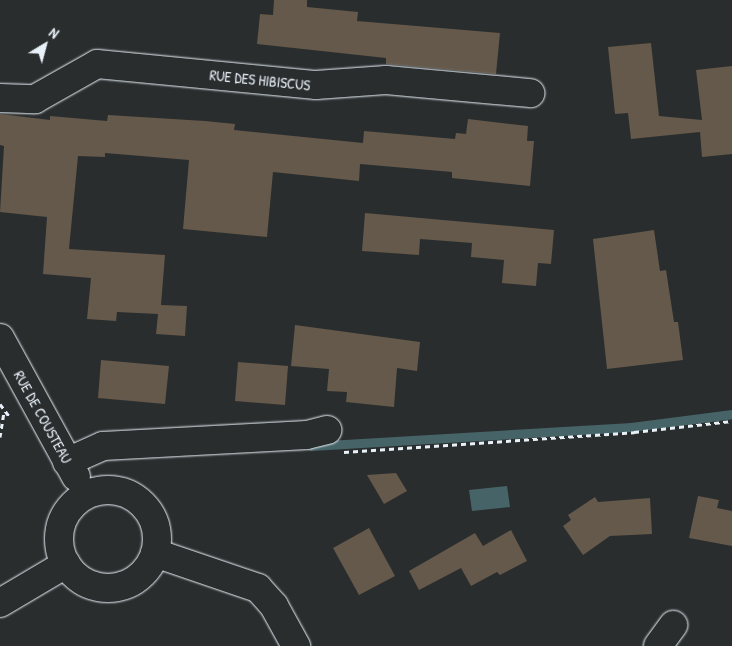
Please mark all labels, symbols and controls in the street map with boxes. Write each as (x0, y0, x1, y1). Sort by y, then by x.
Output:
north arrow (20, 20, 70, 70)
text: N (46, 23, 63, 42)
street label: RUE DES HIBISCUS (209, 66, 311, 94)
street label: RUE DE COUSTEAU (10, 367, 76, 467)

